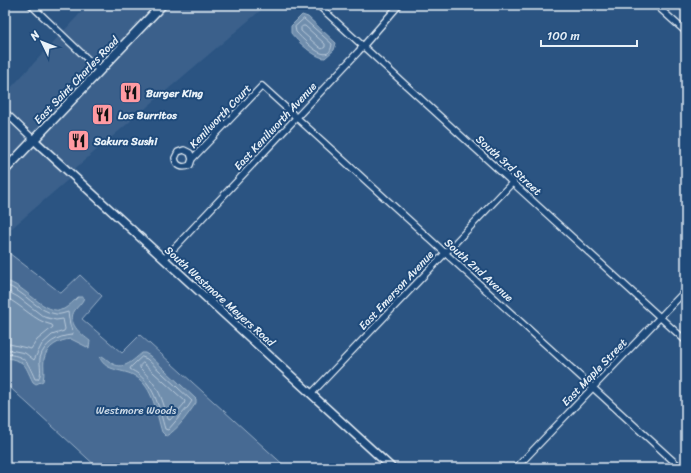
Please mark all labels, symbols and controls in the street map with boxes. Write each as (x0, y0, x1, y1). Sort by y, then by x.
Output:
north arrow (22, 22, 62, 62)
scale bar (541, 22, 637, 48)
text: 100 m (547, 25, 580, 47)
text: N (25, 26, 45, 46)
street label: East Saint Charles Road (29, 31, 124, 129)
street label: East Kenilworth Avenue (229, 77, 322, 175)
restaurant icon: Burger King (117, 80, 143, 106)
street label: Kenilworth Court (185, 80, 256, 153)
place label: Burger King (146, 84, 204, 103)
restaurant icon: Los Burritos (89, 102, 115, 128)
place label: Los Burritos (118, 106, 178, 125)
restaurant icon: Sakura Sushi (65, 128, 91, 154)
street label: South 3rd Street (471, 130, 546, 200)
place label: Sakura Sushi (93, 132, 158, 151)
street label: South 2nd Avenue (440, 234, 518, 307)
street label: South Westmore Meyers Road (160, 241, 280, 352)
street label: East Emerson Avenue (354, 246, 439, 335)
street label: East Maple Street (557, 334, 632, 411)
park label: Westmore Woods (96, 401, 177, 420)

